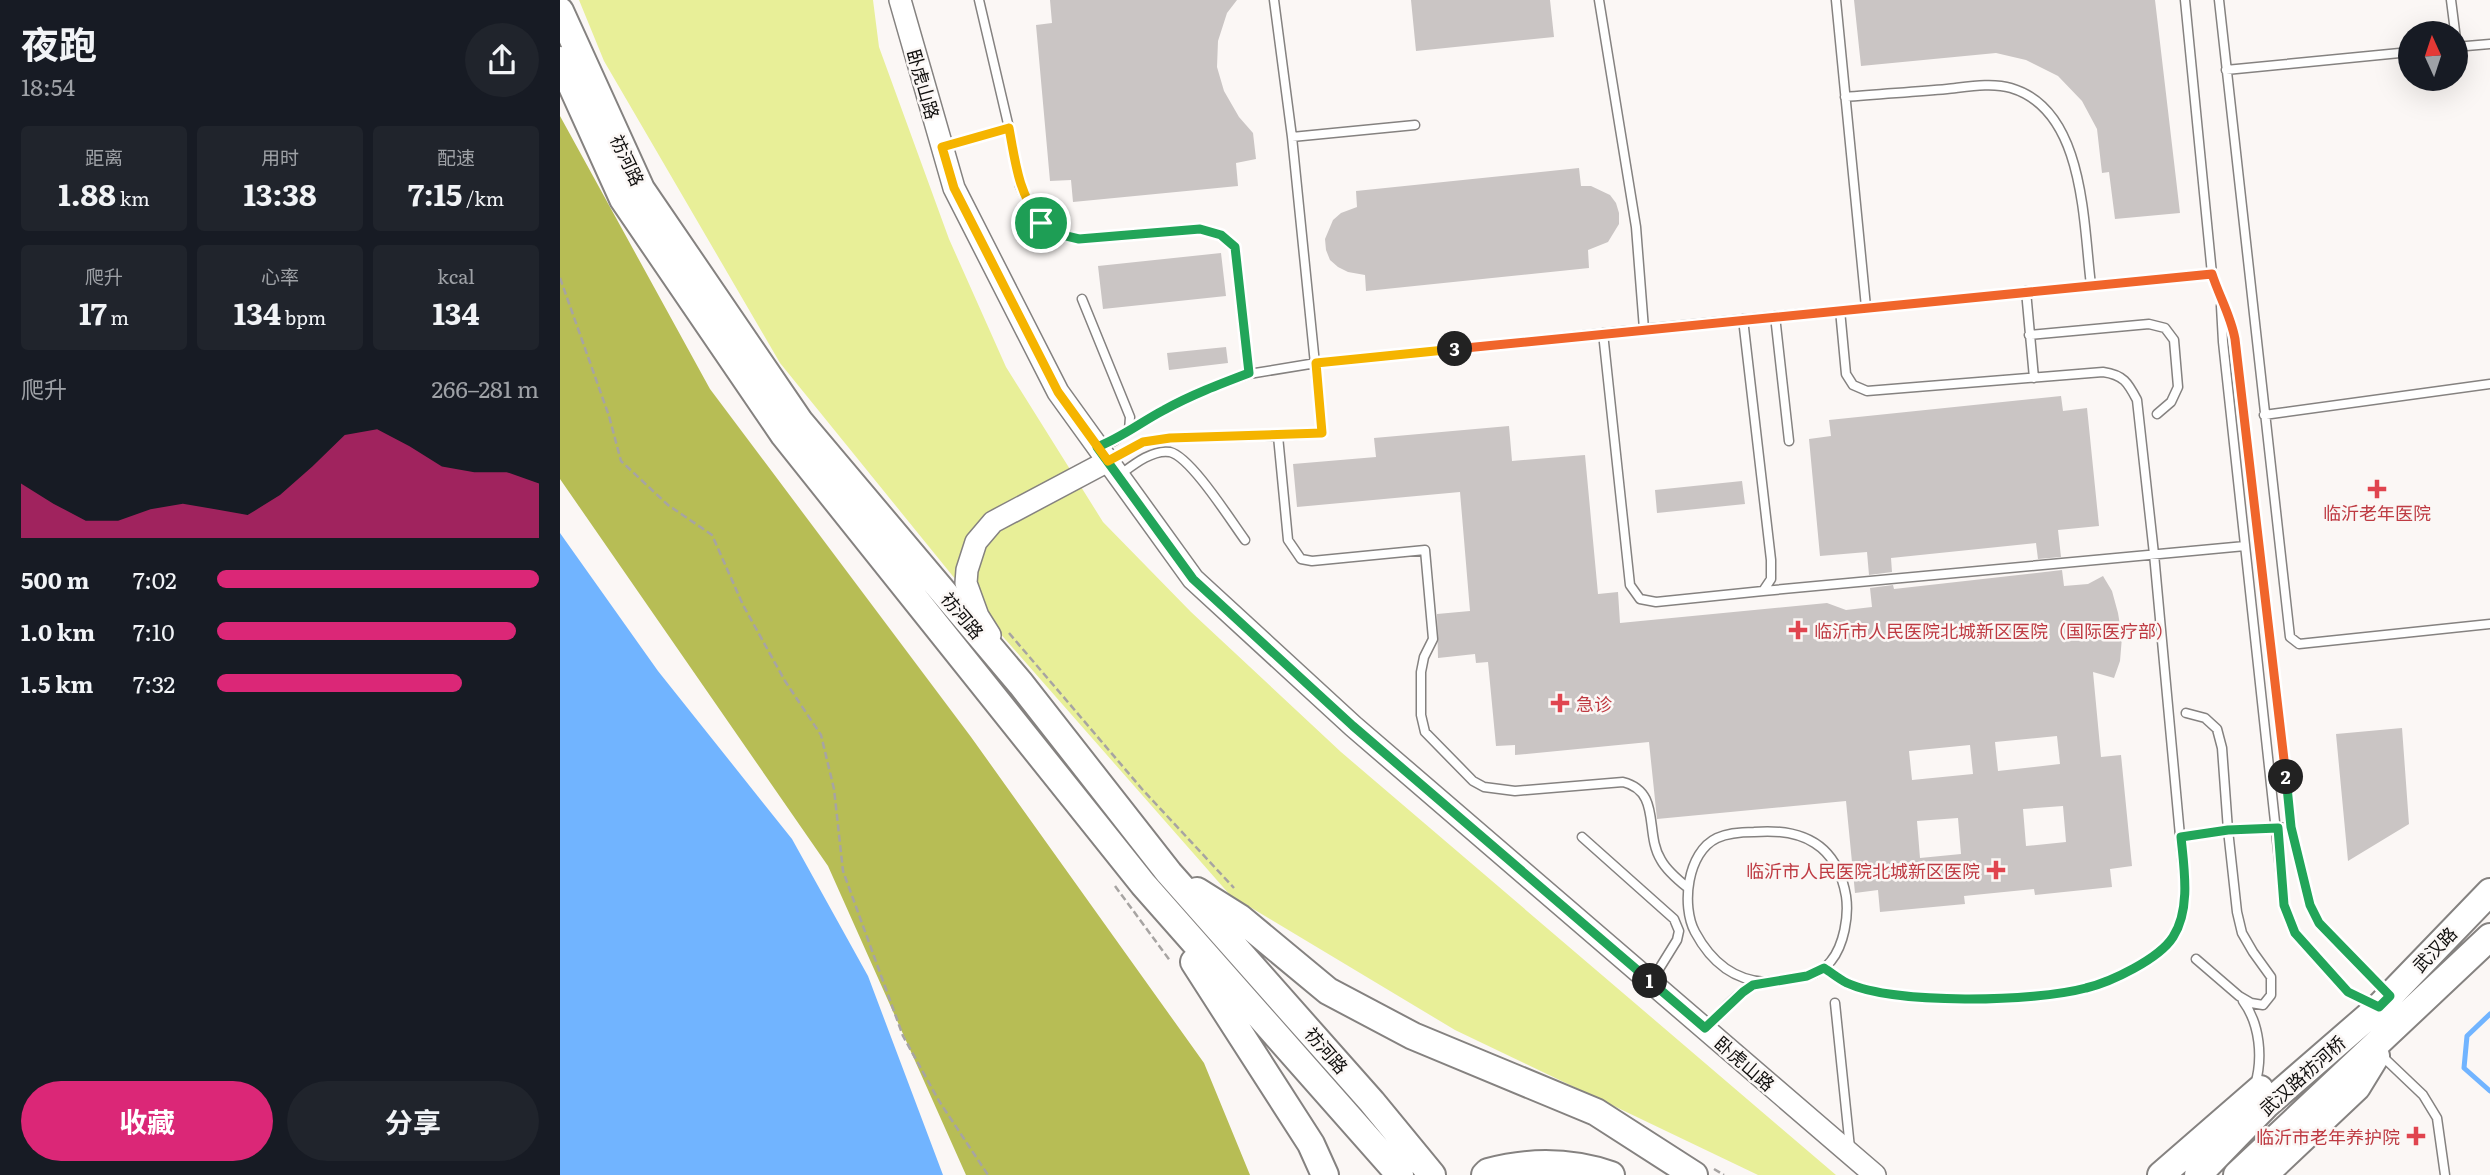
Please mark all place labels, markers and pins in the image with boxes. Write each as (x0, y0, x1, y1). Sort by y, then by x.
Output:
pin (1011, 193, 1071, 253)
pin: 3 (1438, 332, 1472, 366)
marker: 临沂老年医院 (2367, 479, 2387, 499)
place label: 临沂老年医院 (2323, 499, 2431, 526)
place label: 临沂市人民医院北城新区医院（国际医疗部） (1814, 617, 2174, 644)
marker: 临沂市人民医院北城新区医院（国际医疗部） (1788, 620, 1808, 640)
place label: 急诊 (1576, 690, 1612, 717)
marker: 急诊 (1550, 693, 1570, 713)
pin: 2 (2268, 760, 2304, 794)
place label: 临沂市人民医院北城新区医院 (1746, 857, 1980, 884)
marker: 临沂市人民医院北城新区医院 (1986, 860, 2006, 880)
pin: 1 (1632, 964, 1668, 998)
place label: 临沂市老年养护院 (2256, 1123, 2400, 1150)
marker: 临沂市老年养护院 (2406, 1126, 2426, 1146)

